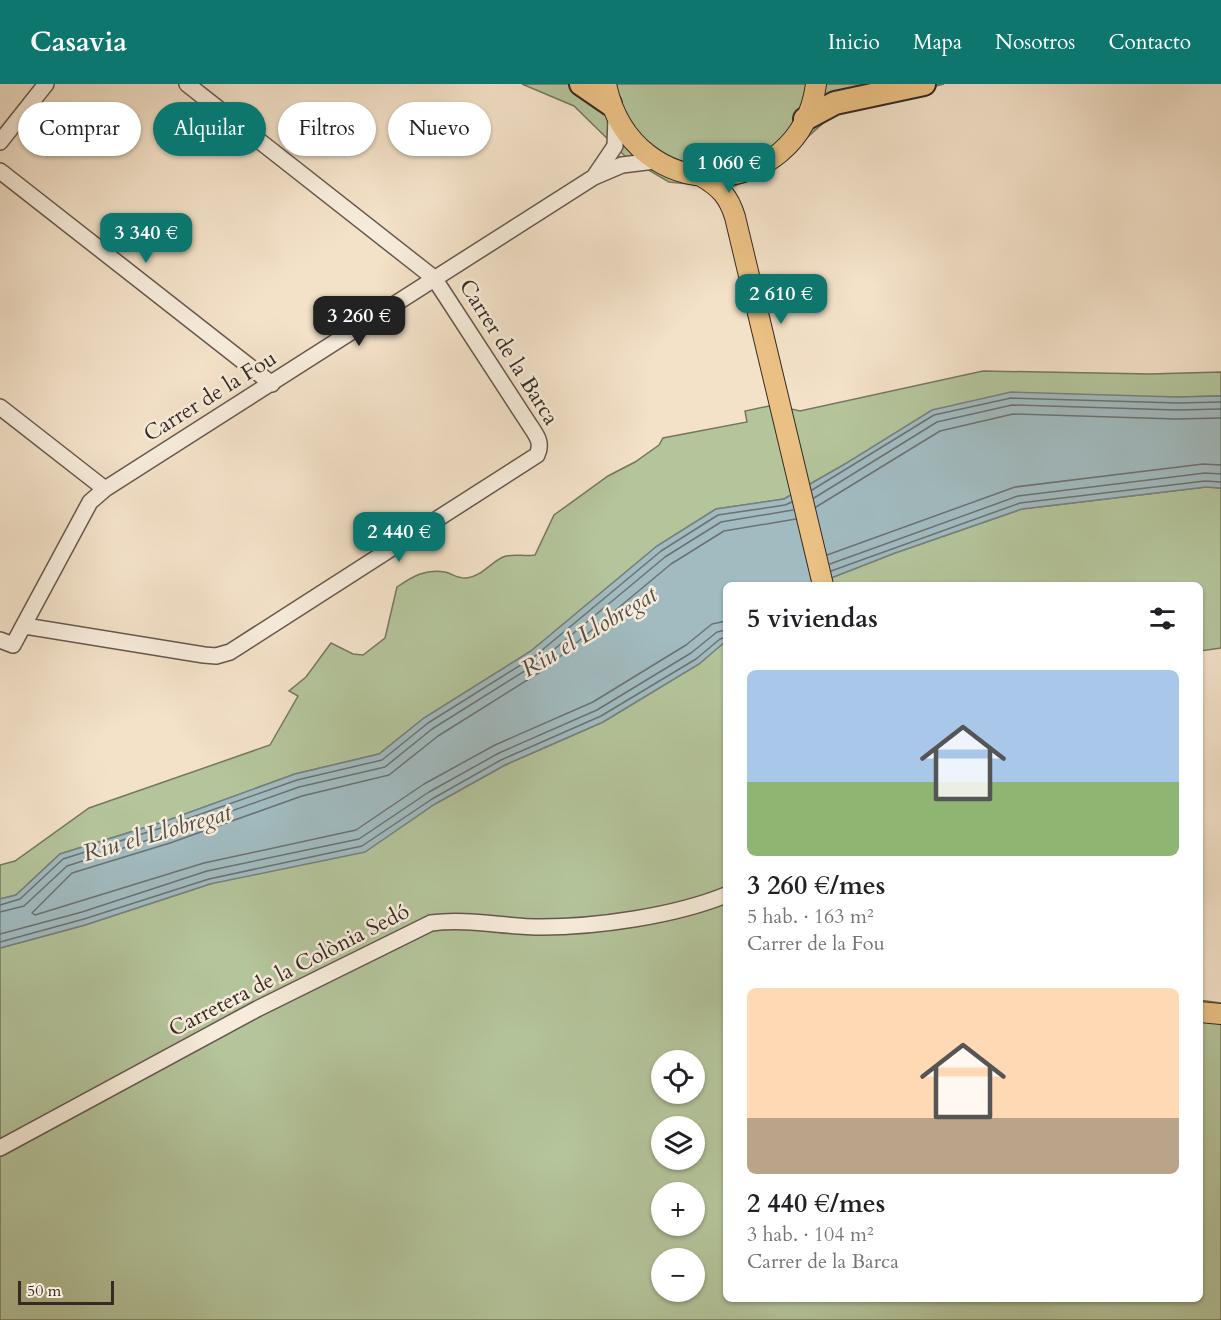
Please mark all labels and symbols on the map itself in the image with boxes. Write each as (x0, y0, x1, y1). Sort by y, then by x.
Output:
pin: 1 060 € (674, 143, 784, 194)
pin: 3 340 € (91, 213, 201, 264)
street label: Carrer de la Barca (452, 273, 566, 431)
pin: 2 610 € (726, 274, 836, 325)
pin: 3 260 € (304, 296, 414, 347)
street label: Carrer de la Fou (138, 343, 282, 449)
pin: 2 440 € (344, 512, 454, 563)
water label: Riu el Llobregat (515, 578, 664, 686)
water label: Riu el Llobregat (79, 796, 236, 870)
street label: Carretera de la Colònia Sedó (164, 896, 415, 1044)
scale bar (18, 1278, 114, 1306)

